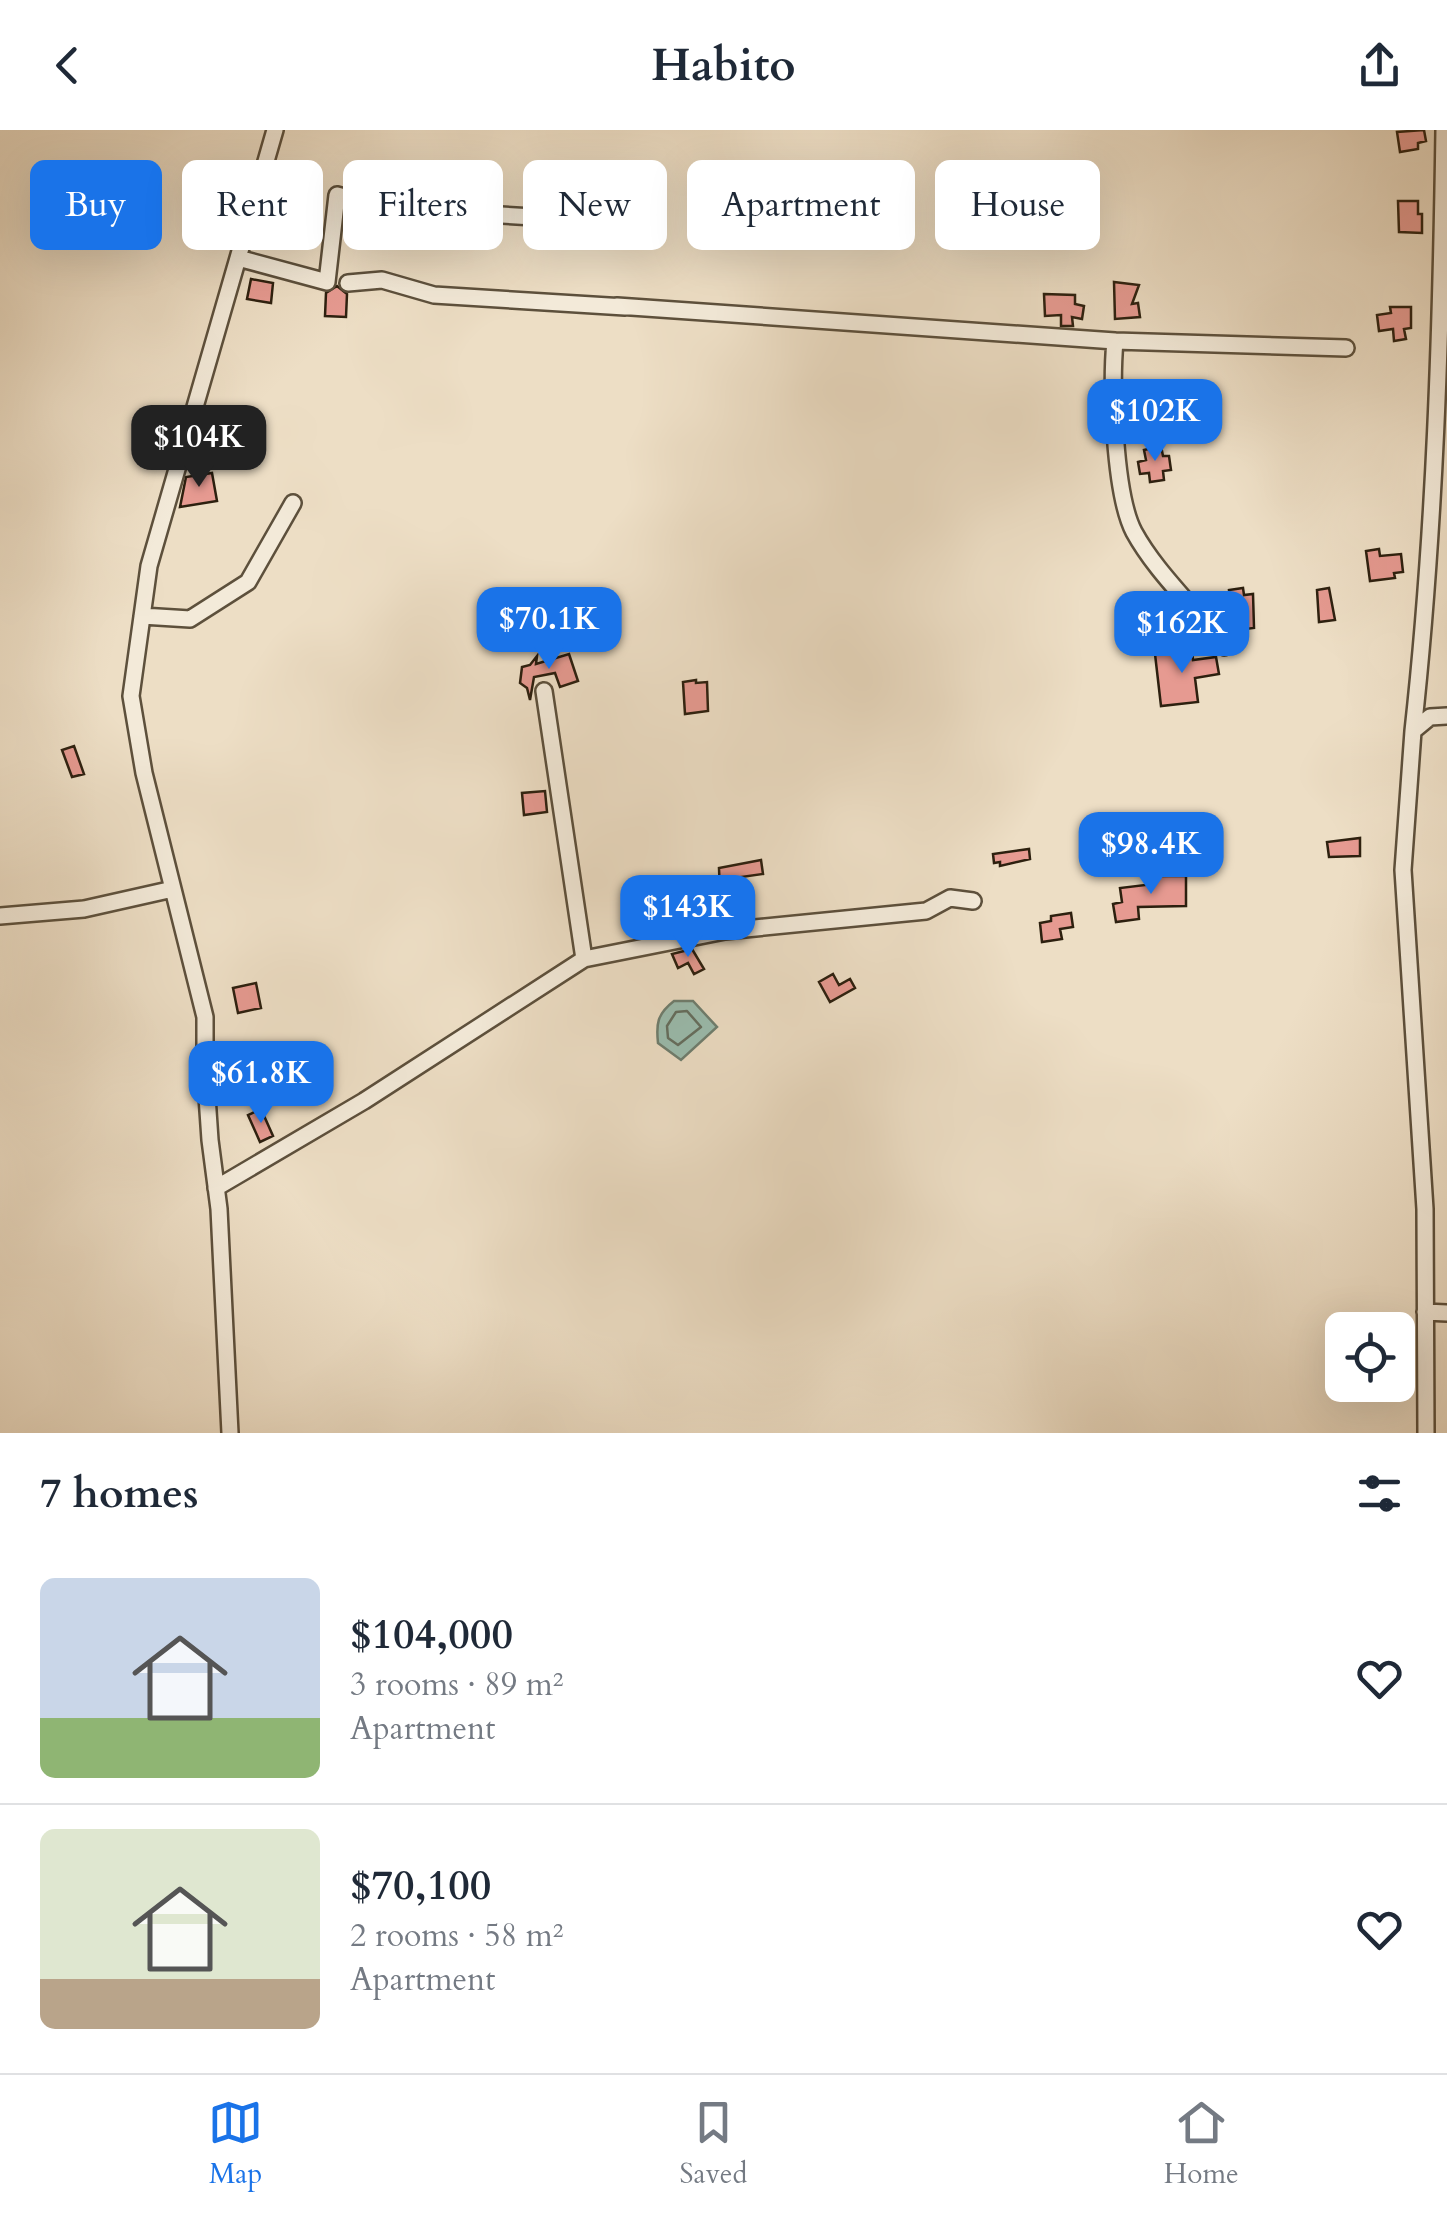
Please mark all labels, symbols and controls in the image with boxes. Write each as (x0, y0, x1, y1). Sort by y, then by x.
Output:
text: Habito (651, 35, 796, 96)
icon: back (40, 38, 95, 93)
icon: share (1352, 38, 1407, 93)
chip: Buy (30, 160, 162, 250)
chip: Rent (182, 160, 323, 250)
chip: Filters (343, 160, 503, 250)
chip: New (523, 160, 667, 250)
chip: Apartment (687, 160, 915, 250)
chip: House (935, 160, 1100, 250)
pin: $102K (1085, 379, 1225, 464)
text: $102K (1109, 389, 1201, 433)
pin: $104K (129, 405, 269, 490)
text: $104K (153, 415, 245, 459)
pin: $70.1K (468, 587, 630, 672)
pin: $162K (1112, 591, 1252, 676)
text: $70.1K (499, 597, 599, 641)
text: $162K (1136, 601, 1228, 645)
pin: $98.4K (1070, 812, 1232, 897)
text: $98.4K (1101, 822, 1201, 866)
pin: $143K (618, 875, 758, 960)
text: $143K (642, 885, 734, 929)
pin: $61.8K (180, 1041, 342, 1126)
text: $61.8K (211, 1051, 311, 1095)
map controls (1325, 1312, 1415, 1402)
button: locate (1325, 1312, 1415, 1402)
text: 7 homes (40, 1465, 198, 1522)
icon: filters (1352, 1466, 1407, 1521)
text: $104,000 (350, 1606, 513, 1663)
icon: home (120, 1618, 240, 1738)
icon: heart (1352, 1651, 1407, 1706)
text: 3 rooms · 89 m² (350, 1663, 563, 1707)
text: Apartment (350, 1707, 495, 1751)
text: $70,100 (350, 1857, 491, 1914)
icon: home (120, 1869, 240, 1989)
icon: heart (1352, 1902, 1407, 1957)
text: 2 rooms · 58 m² (350, 1914, 563, 1958)
text: Apartment (350, 1958, 495, 2002)
tab: Map (208, 2095, 263, 2193)
tab: Saved (680, 2095, 747, 2193)
tab: Home (1164, 2095, 1239, 2193)

